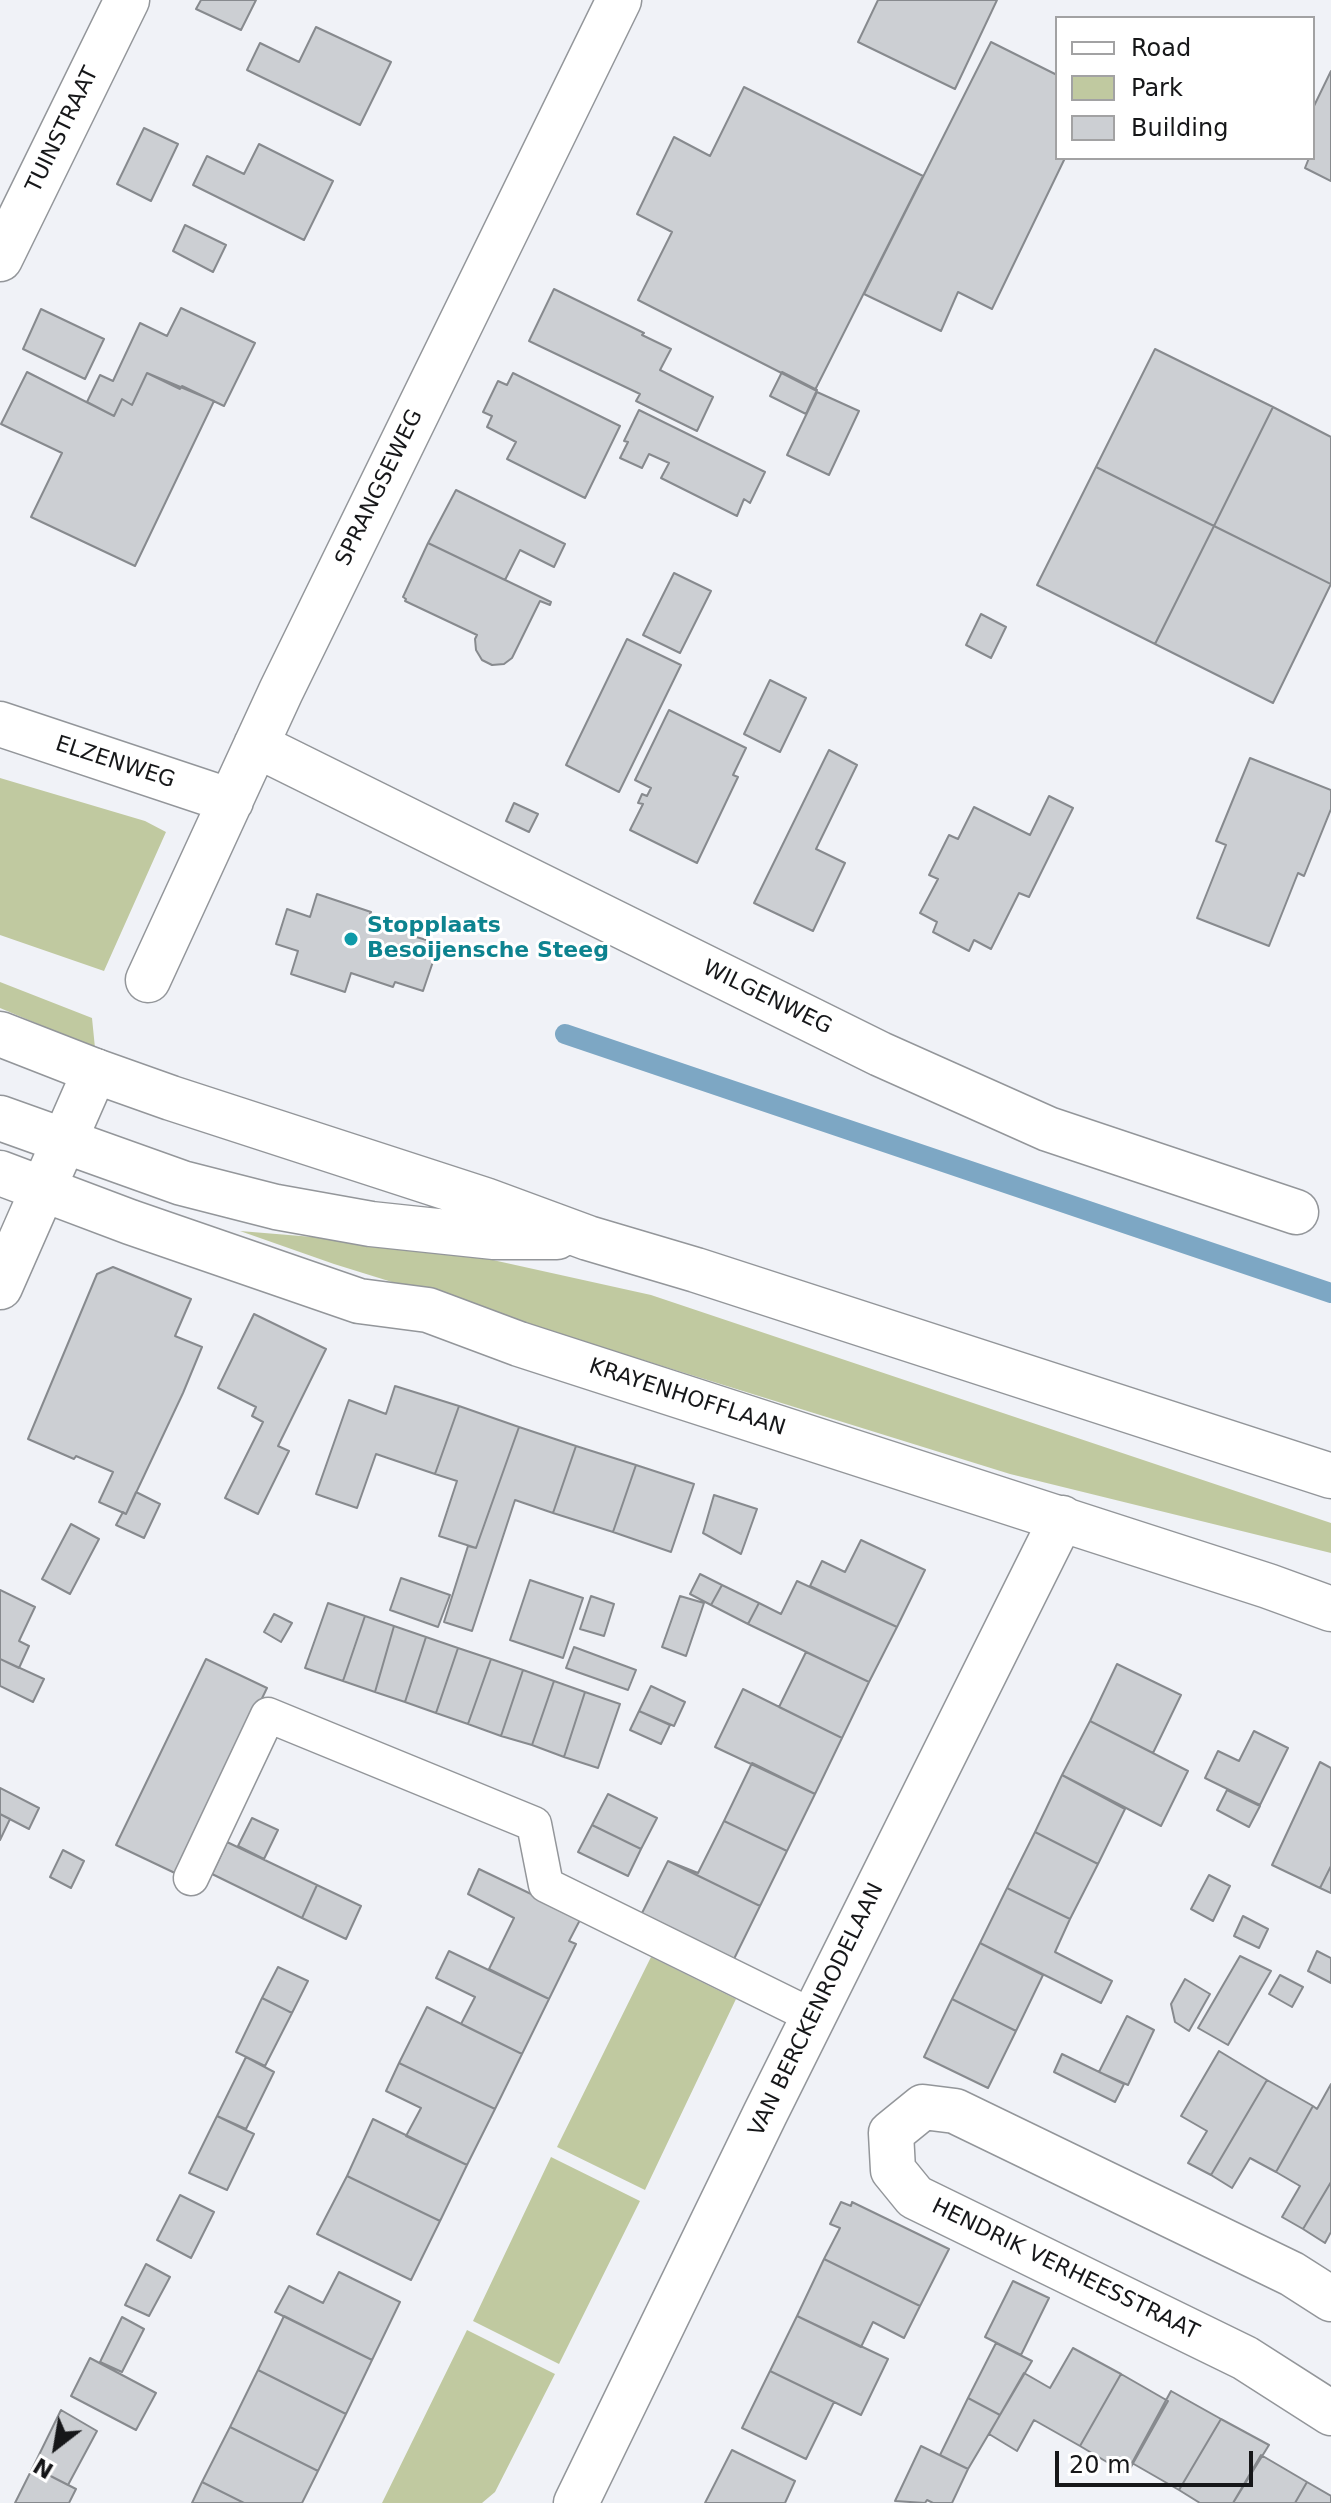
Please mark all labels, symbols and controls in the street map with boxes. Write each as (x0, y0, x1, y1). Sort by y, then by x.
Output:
legend (1055, 16, 1315, 160)
text: Road (1131, 34, 1191, 62)
street label: TUINSTRAAT (21, 63, 105, 197)
text: Park (1131, 74, 1183, 102)
text: Building (1131, 114, 1228, 142)
street label: SPRANGSEWEG (331, 405, 429, 571)
street label: ELZENWEG (52, 731, 178, 795)
place label: Stopplaats Besoijensche Steeg (367, 913, 609, 964)
marker: Stopplaats Besoijensche Steeg (342, 930, 360, 948)
street label: WILGENWEG (698, 955, 836, 1041)
street label: KRAYENHOFFLAAN (585, 1354, 789, 1442)
street label: VAN BERCKENRODELAAN (744, 1879, 890, 2141)
street label: HENDRIK VERHEESSTRAAT (927, 2194, 1203, 2346)
north arrow (16, 2407, 96, 2487)
scale bar (1059, 2435, 1257, 2485)
text: 20 m (1069, 2451, 1131, 2479)
text: N (29, 2453, 58, 2483)

